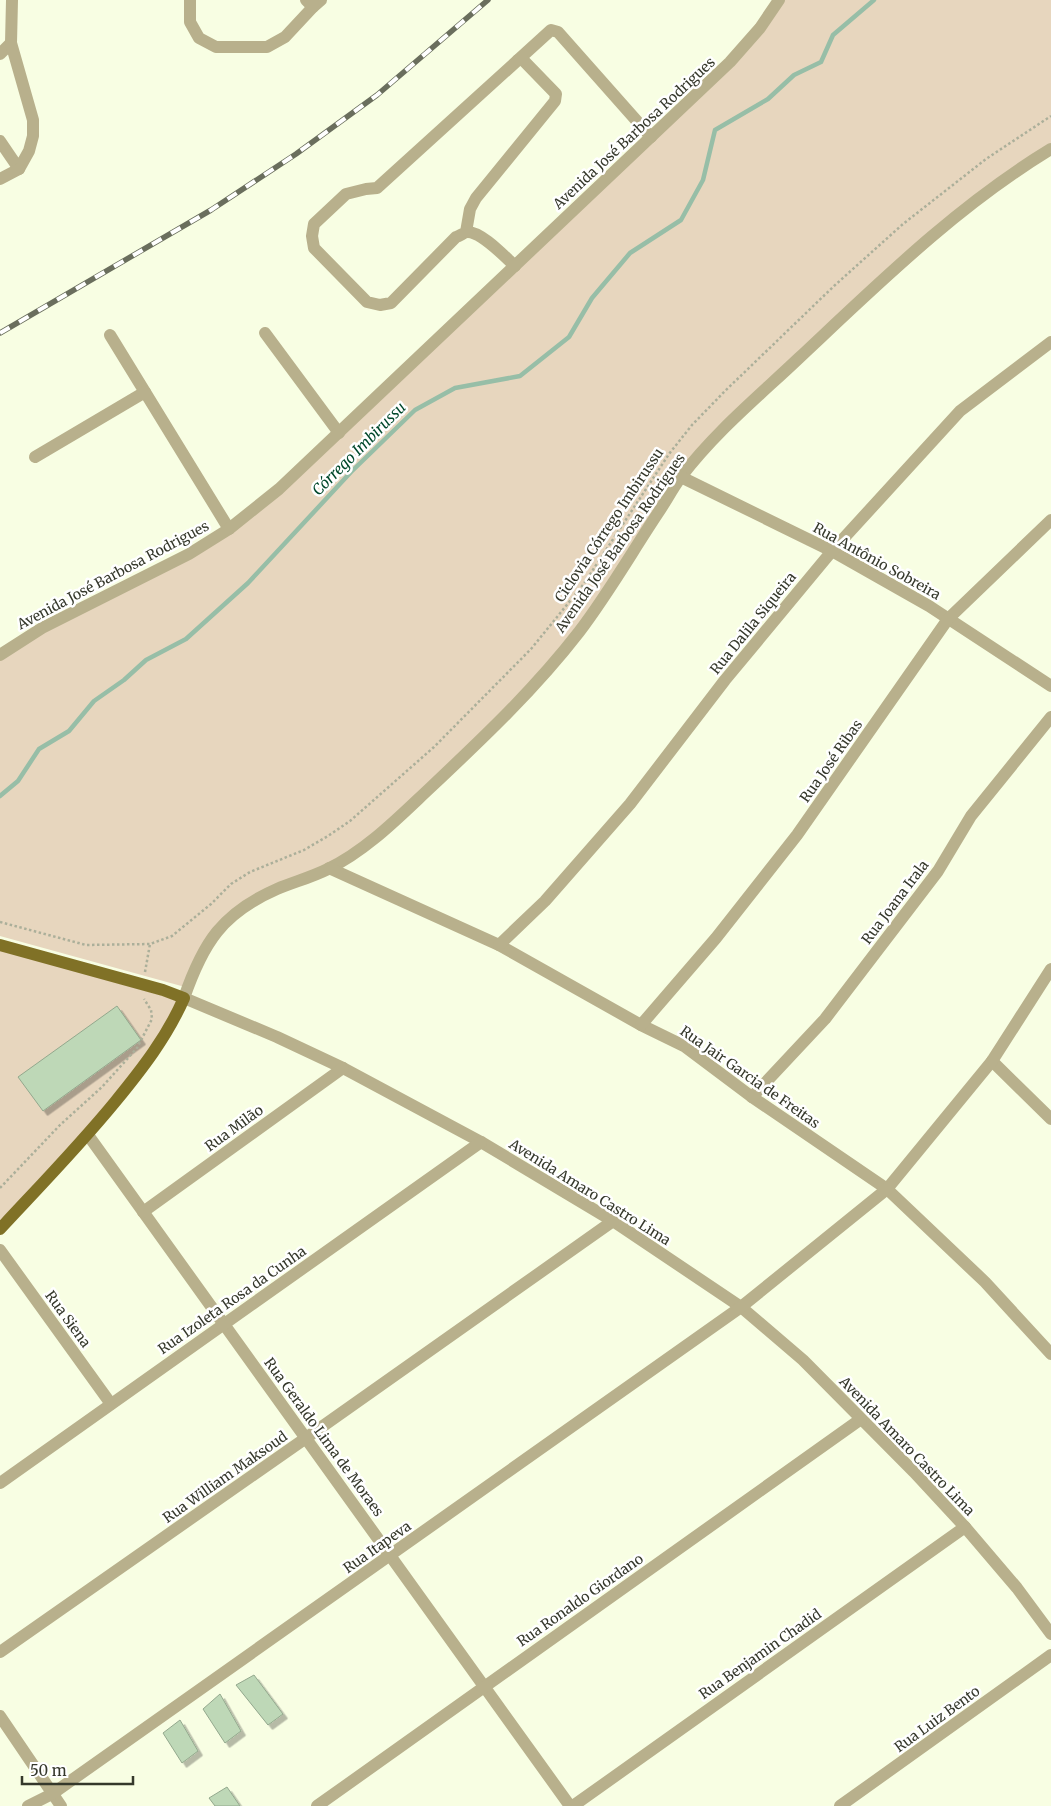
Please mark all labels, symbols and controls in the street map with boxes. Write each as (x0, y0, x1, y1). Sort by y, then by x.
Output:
street label: Avenida José Barbosa Rodrigues (549, 53, 719, 214)
water label: Córrego Imbirussu (308, 398, 410, 499)
street label: Ciclovia Córrego Imbirussu (551, 444, 667, 605)
street label: Avenida José Barbosa Rodrigues (550, 450, 689, 637)
street label: Avenida José Barbosa Rodrigues (13, 517, 212, 634)
street label: Rua Antônio Sobreira (810, 518, 944, 604)
street label: Rua Dalila Siqueira (706, 568, 800, 678)
street label: Rua José Ribas (796, 716, 866, 806)
street label: Rua Joana Irala (858, 856, 933, 948)
street label: Rua Jair Garcia de Freitas (677, 1022, 823, 1132)
street label: Rua Milão (201, 1101, 267, 1155)
street label: Avenida Amaro Castro Lima (505, 1134, 674, 1249)
street label: Rua Izoleta Rosa da Cunha (154, 1242, 310, 1358)
street label: Rua Siena (41, 1287, 95, 1351)
street label: Rua Geraldo Lima de Moraes (260, 1354, 388, 1520)
street label: Avenida Amaro Castro Lima (835, 1372, 979, 1520)
street label: Rua William Maksoud (159, 1427, 291, 1527)
street label: Rua Itapeva (340, 1517, 415, 1577)
street label: Rua Ronaldo Giordano (513, 1550, 647, 1650)
street label: Rua Benjamin Chadid (695, 1605, 825, 1703)
street label: Rua Luiz Bento (891, 1682, 983, 1756)
scale bar (22, 1754, 134, 1786)
text: 50 m (30, 1761, 67, 1780)

